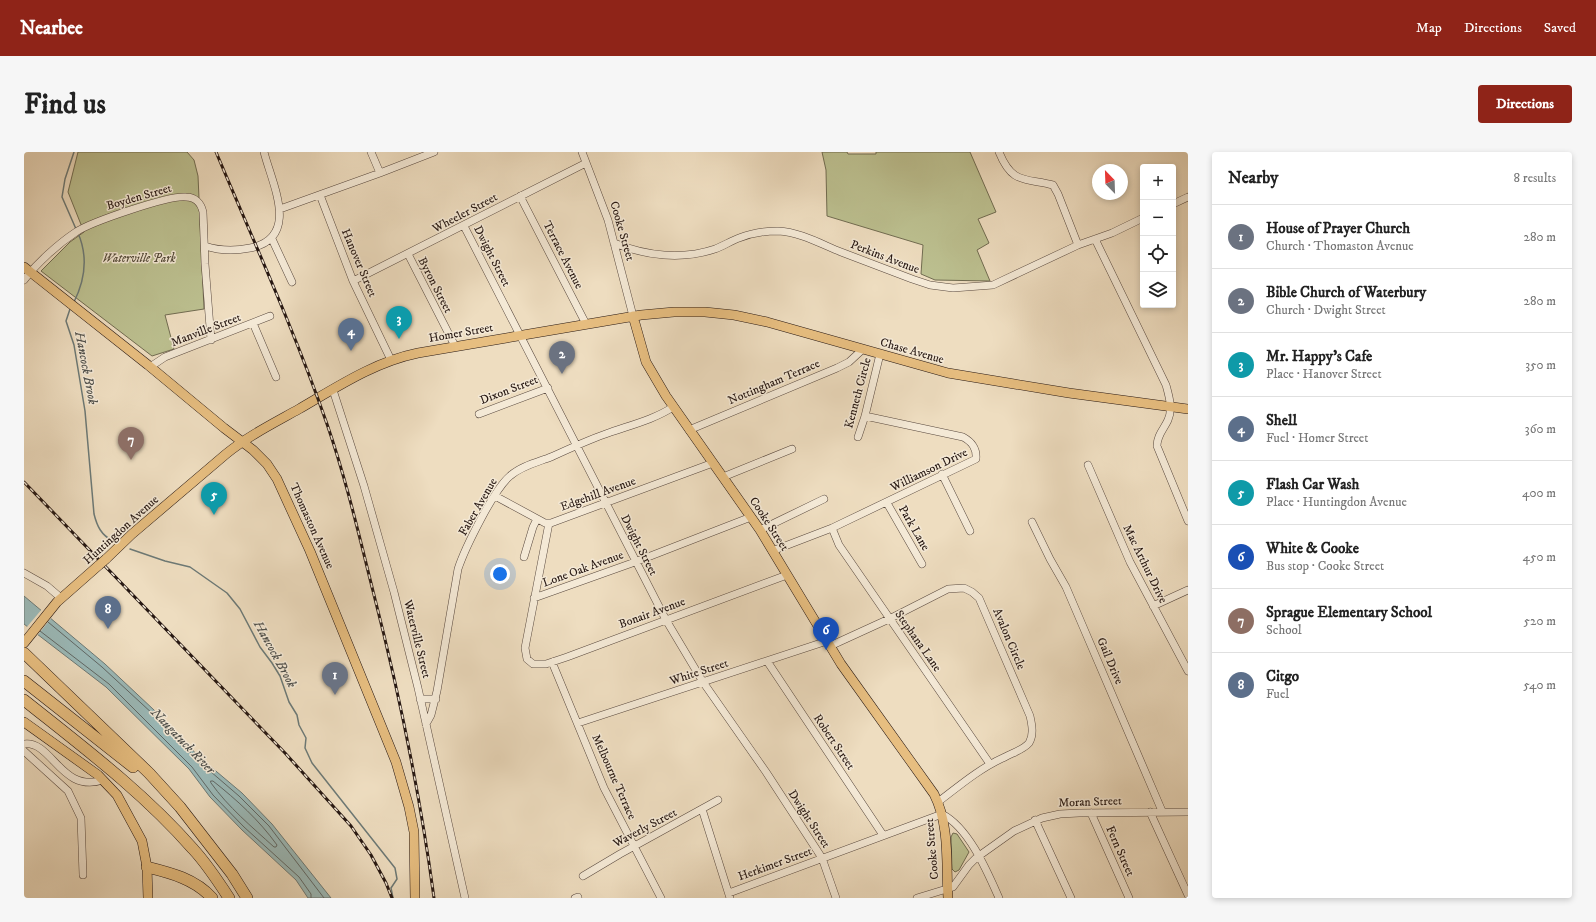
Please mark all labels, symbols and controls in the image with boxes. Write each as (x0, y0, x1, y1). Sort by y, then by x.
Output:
text: Nearbee (20, 17, 83, 40)
text: Map (1416, 19, 1442, 37)
text: Directions (1464, 19, 1522, 37)
text: Saved (1544, 19, 1576, 37)
button: Directions (1478, 85, 1572, 123)
text: Find us (24, 87, 106, 122)
north arrow (1092, 164, 1128, 200)
map controls (1140, 164, 1176, 308)
button: + (1140, 164, 1176, 200)
text: Nearby (1228, 167, 1278, 189)
text: 8 results (1514, 170, 1556, 186)
street label: Boyden Street (105, 180, 174, 213)
street label: Wheeler Street (429, 190, 500, 237)
street label: Cooke Street (606, 199, 638, 263)
button: − (1140, 200, 1176, 236)
street label: Terrace Avenue (539, 219, 587, 291)
text: House of Prayer Church (1266, 219, 1410, 238)
street label: Dwight Street (470, 223, 514, 289)
street label: Hanover Street (338, 227, 380, 300)
text: 1 (1239, 229, 1243, 245)
text: 280 m (1524, 229, 1556, 245)
button: locate (1140, 236, 1176, 272)
street label: Perkins Avenue (848, 237, 922, 277)
text: Church · Thomaston Avenue (1266, 238, 1414, 254)
park label: Waterville Park (102, 251, 176, 266)
street label: Byron Street (415, 254, 456, 316)
button: layers (1140, 272, 1176, 308)
text: Bible Church of Waterbury (1266, 283, 1426, 302)
text: 2 (1238, 293, 1244, 309)
text: 280 m (1524, 293, 1556, 309)
text: Church · Dwight Street (1266, 302, 1386, 318)
pin: 3 (386, 306, 412, 339)
street label: Manville Street (169, 310, 243, 350)
pin: 4 (338, 318, 364, 351)
street label: Homer Street (428, 320, 495, 346)
water label: Hancock Brook (71, 329, 101, 407)
street label: Chase Avenue (878, 335, 946, 367)
pin: 2 (549, 341, 575, 374)
text: Mr. Happy's Cafe (1266, 347, 1372, 366)
street label: Nottingham Terrace (726, 356, 822, 408)
street label: Kenneth Circle (841, 356, 875, 430)
text: 3 (1239, 357, 1243, 373)
text: 350 m (1525, 357, 1556, 373)
text: Place · Hanover Street (1266, 366, 1382, 382)
street label: Dixon Street (478, 372, 540, 408)
text: Shell (1266, 411, 1297, 430)
text: 4 (1237, 421, 1245, 437)
text: 360 m (1525, 421, 1556, 437)
pin: 7 (118, 427, 144, 460)
text: Fuel · Homer Street (1266, 430, 1368, 446)
street label: Williamson Drive (887, 445, 970, 496)
street label: Edgehill Avenue (558, 473, 638, 515)
street label: Faber Avenue (455, 475, 501, 539)
text: Flash Car Wash (1266, 475, 1359, 494)
street label: Thomaston Avenue (286, 481, 338, 571)
pin: 5 (201, 482, 227, 515)
text: 5 (1238, 485, 1244, 501)
text: 400 m (1522, 485, 1556, 501)
street label: Huntingdon Avenue (80, 492, 162, 568)
street label: Cooke Street (746, 494, 792, 554)
text: Place · Huntingdon Avenue (1266, 494, 1407, 510)
street label: Park Lane (895, 503, 933, 553)
street label: Dwight Street (617, 512, 661, 578)
street label: Mac Arthur Drive (1120, 522, 1171, 606)
text: White & Cooke (1266, 539, 1359, 558)
street label: Lone Oak Avenue (541, 547, 626, 591)
text: 6 (1238, 549, 1244, 565)
text: 450 m (1523, 549, 1556, 565)
text: Bus stop · Cooke Street (1266, 558, 1384, 574)
your location (490, 564, 510, 584)
street label: Bonair Avenue (617, 594, 687, 632)
pin: 8 (95, 596, 121, 629)
street label: Waterville Street (400, 597, 434, 680)
text: Sprague Elementary School (1266, 603, 1432, 622)
street label: Avalon Circle (989, 606, 1029, 672)
street label: Stephana Lane (891, 607, 945, 675)
text: 7 (1238, 613, 1244, 629)
text: 520 m (1524, 613, 1556, 629)
water label: Hancock Brook (250, 617, 300, 691)
pin: 6 (813, 617, 839, 650)
text: School (1266, 622, 1302, 638)
street label: Gail Drive (1093, 635, 1127, 687)
street label: White Street (667, 655, 730, 689)
pin: 1 (322, 662, 348, 695)
text: Citgo (1266, 667, 1299, 686)
text: 8 (1238, 677, 1244, 693)
text: 540 m (1523, 677, 1556, 693)
text: Fuel (1266, 686, 1289, 702)
water label: Naugatuck River (147, 704, 219, 778)
street label: Robert Street (810, 711, 858, 773)
street label: Melbourne Terrace (588, 732, 640, 822)
street label: Dwight Street (785, 787, 833, 851)
street label: Moran Street (1058, 793, 1122, 811)
street label: Waverly Street (610, 805, 680, 852)
street label: Cooke Street (922, 818, 942, 880)
street label: Fern Street (1102, 823, 1138, 879)
street label: Herkimer Street (736, 844, 814, 884)

